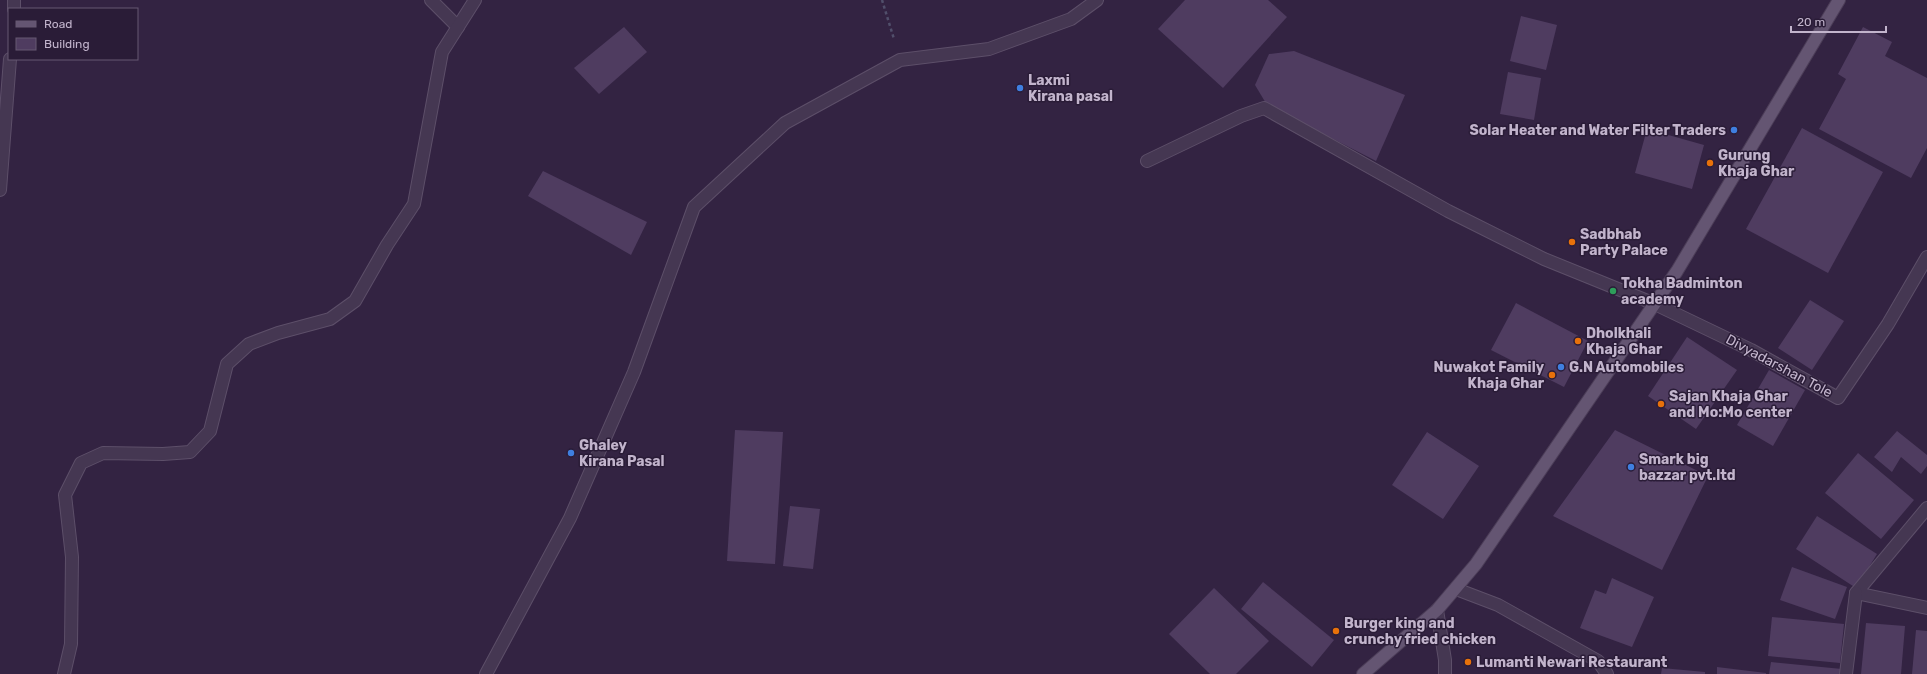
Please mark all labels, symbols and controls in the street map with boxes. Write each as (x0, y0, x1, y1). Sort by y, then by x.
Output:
legend (8, 8, 138, 60)
scale bar (1791, 8, 1886, 34)
text: 20 m (1797, 15, 1825, 29)
text: Road (44, 17, 72, 31)
text: Building (44, 37, 90, 51)
place label: Laxmi Kirana pasal (1028, 72, 1113, 105)
marker: Laxmi Kirana pasal (1015, 83, 1025, 93)
place label: Solar Heater and Water Filter Traders (1469, 122, 1726, 139)
marker: Solar Heater and Water Filter Traders (1729, 125, 1739, 135)
place label: Gurung Khaja Ghar (1718, 147, 1795, 180)
marker: Gurung Khaja Ghar (1705, 158, 1715, 168)
place label: Sadbhab Party Palace (1580, 226, 1668, 259)
marker: Sadbhab Party Palace (1567, 237, 1577, 247)
place label: Tokha Badminton academy (1621, 275, 1742, 308)
marker: Tokha Badminton academy (1608, 286, 1618, 296)
place label: Dholkhali Khaja Ghar (1586, 325, 1663, 358)
street label: Divyadarshan Tole (1723, 331, 1835, 401)
marker: Dholkhali Khaja Ghar (1573, 336, 1583, 346)
place label: Nuwakot Family Khaja Ghar (1433, 359, 1545, 392)
place label: G.N Automobiles (1569, 359, 1684, 376)
marker: G.N Automobiles (1556, 362, 1566, 372)
marker: Nuwakot Family Khaja Ghar (1547, 370, 1557, 380)
place label: Sajan Khaja Ghar and Mo:Mo center (1669, 388, 1793, 421)
marker: Sajan Khaja Ghar and Mo:Mo center (1656, 399, 1666, 409)
place label: Ghaley Kirana Pasal (579, 437, 665, 470)
marker: Ghaley Kirana Pasal (566, 448, 576, 458)
place label: Smark big bazzar pvt.ltd (1639, 451, 1736, 484)
marker: Smark big bazzar pvt.ltd (1626, 462, 1636, 472)
place label: Burger king and crunchy fried chicken (1344, 615, 1496, 648)
marker: Burger king and crunchy fried chicken (1331, 626, 1341, 636)
place label: Lumanti Newari Restaurant (1476, 654, 1668, 671)
marker: Lumanti Newari Restaurant (1463, 657, 1473, 667)

